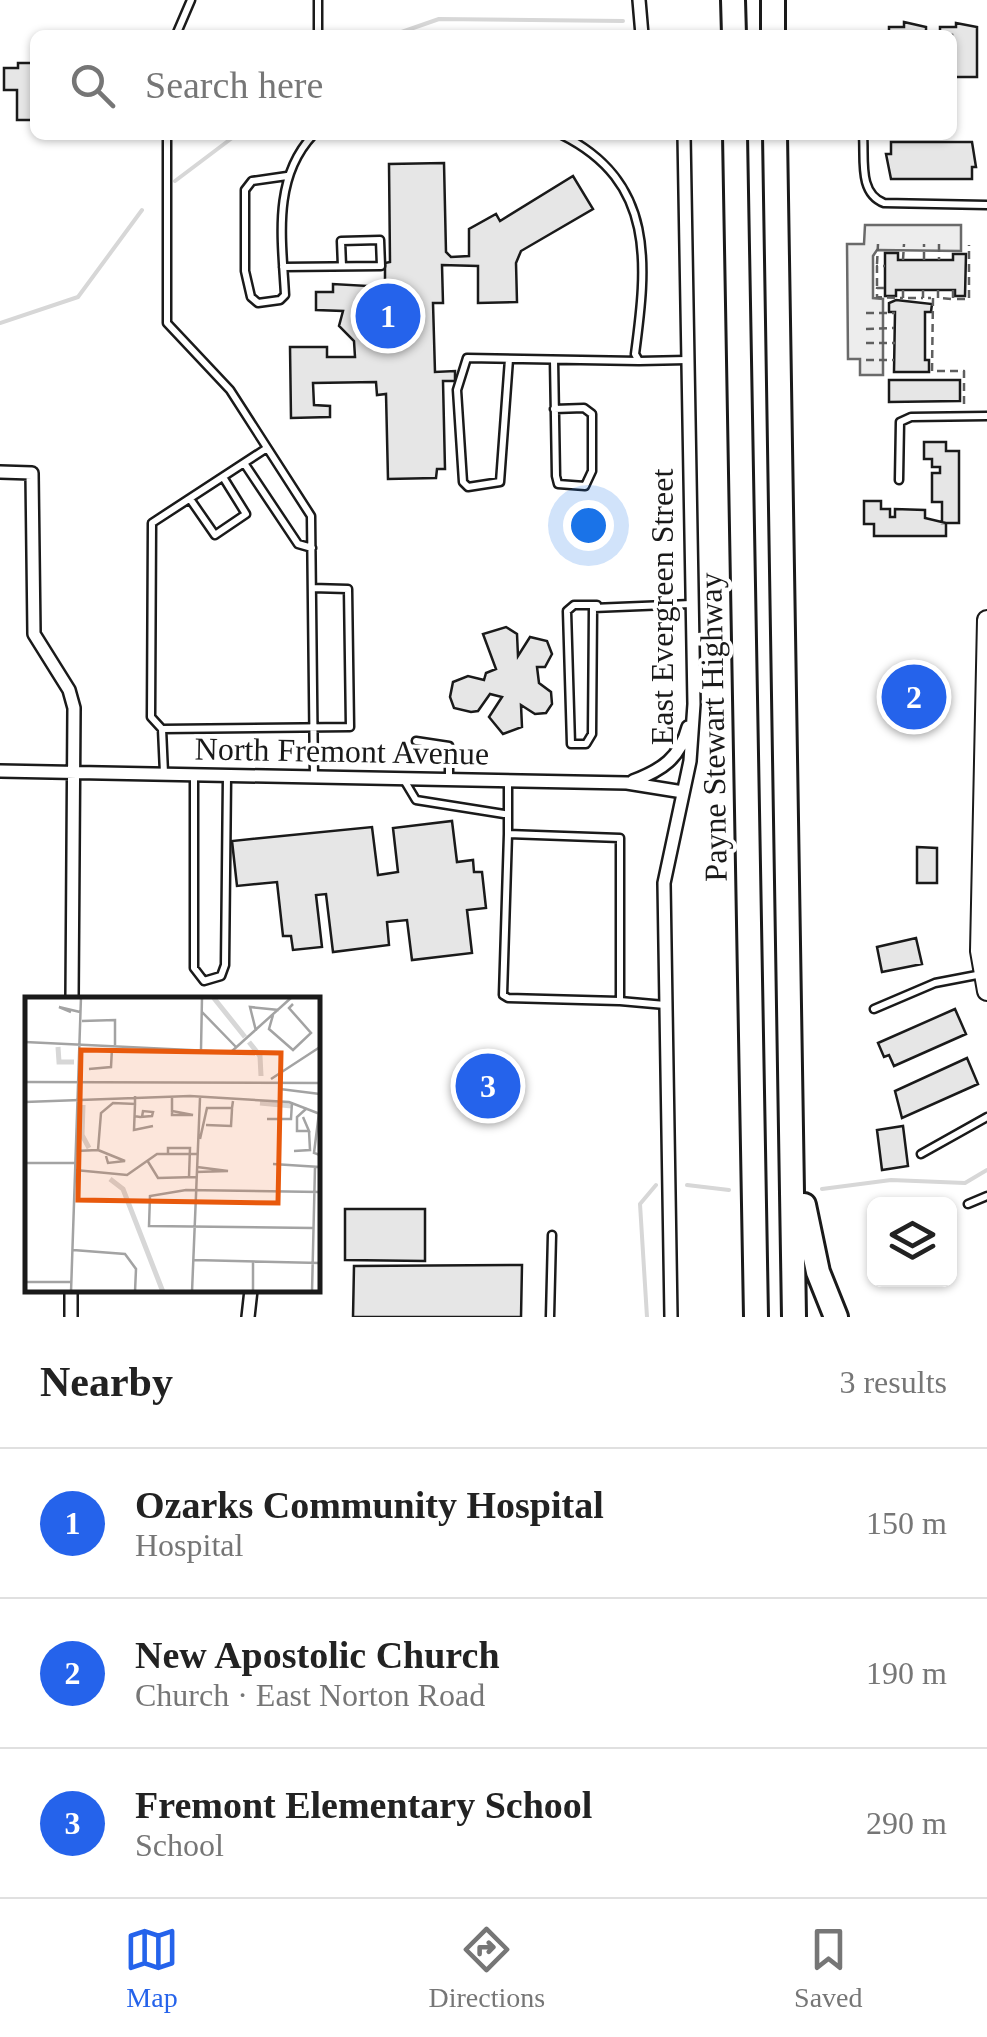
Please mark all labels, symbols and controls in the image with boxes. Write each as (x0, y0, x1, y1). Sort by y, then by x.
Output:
search box (30, 30, 957, 140)
icon: search (65, 58, 120, 113)
text: Search here (145, 64, 323, 106)
pin: 1 (356, 278, 420, 354)
street label: East Evergreen Street (644, 469, 680, 745)
your location (563, 500, 614, 551)
street label: Payne Stewart Highway (692, 572, 734, 882)
pin: 2 (882, 660, 946, 734)
street label: North Fremont Avenue (194, 730, 490, 772)
inset map (25, 997, 320, 1292)
pin: 3 (456, 1048, 520, 1124)
map controls (867, 1197, 957, 1287)
button: layers (867, 1197, 957, 1287)
text: Nearby (40, 1359, 173, 1405)
text: 3 results (839, 1364, 947, 1400)
text: Ozarks Community Hospital (135, 1484, 604, 1526)
text: 1 (65, 1505, 81, 1541)
text: 150 m (866, 1505, 947, 1541)
text: Hospital (135, 1527, 243, 1563)
text: New Apostolic Church (135, 1634, 500, 1676)
text: 2 (65, 1655, 81, 1691)
text: 190 m (866, 1655, 947, 1691)
text: Church · East Norton Road (135, 1677, 485, 1713)
text: Fremont Elementary School (135, 1784, 592, 1826)
text: 3 (65, 1805, 81, 1841)
text: 290 m (866, 1805, 947, 1841)
text: School (135, 1827, 224, 1863)
tab: Map (124, 1922, 179, 2014)
tab: Directions (428, 1922, 545, 2014)
tab: Saved (794, 1922, 863, 2014)

